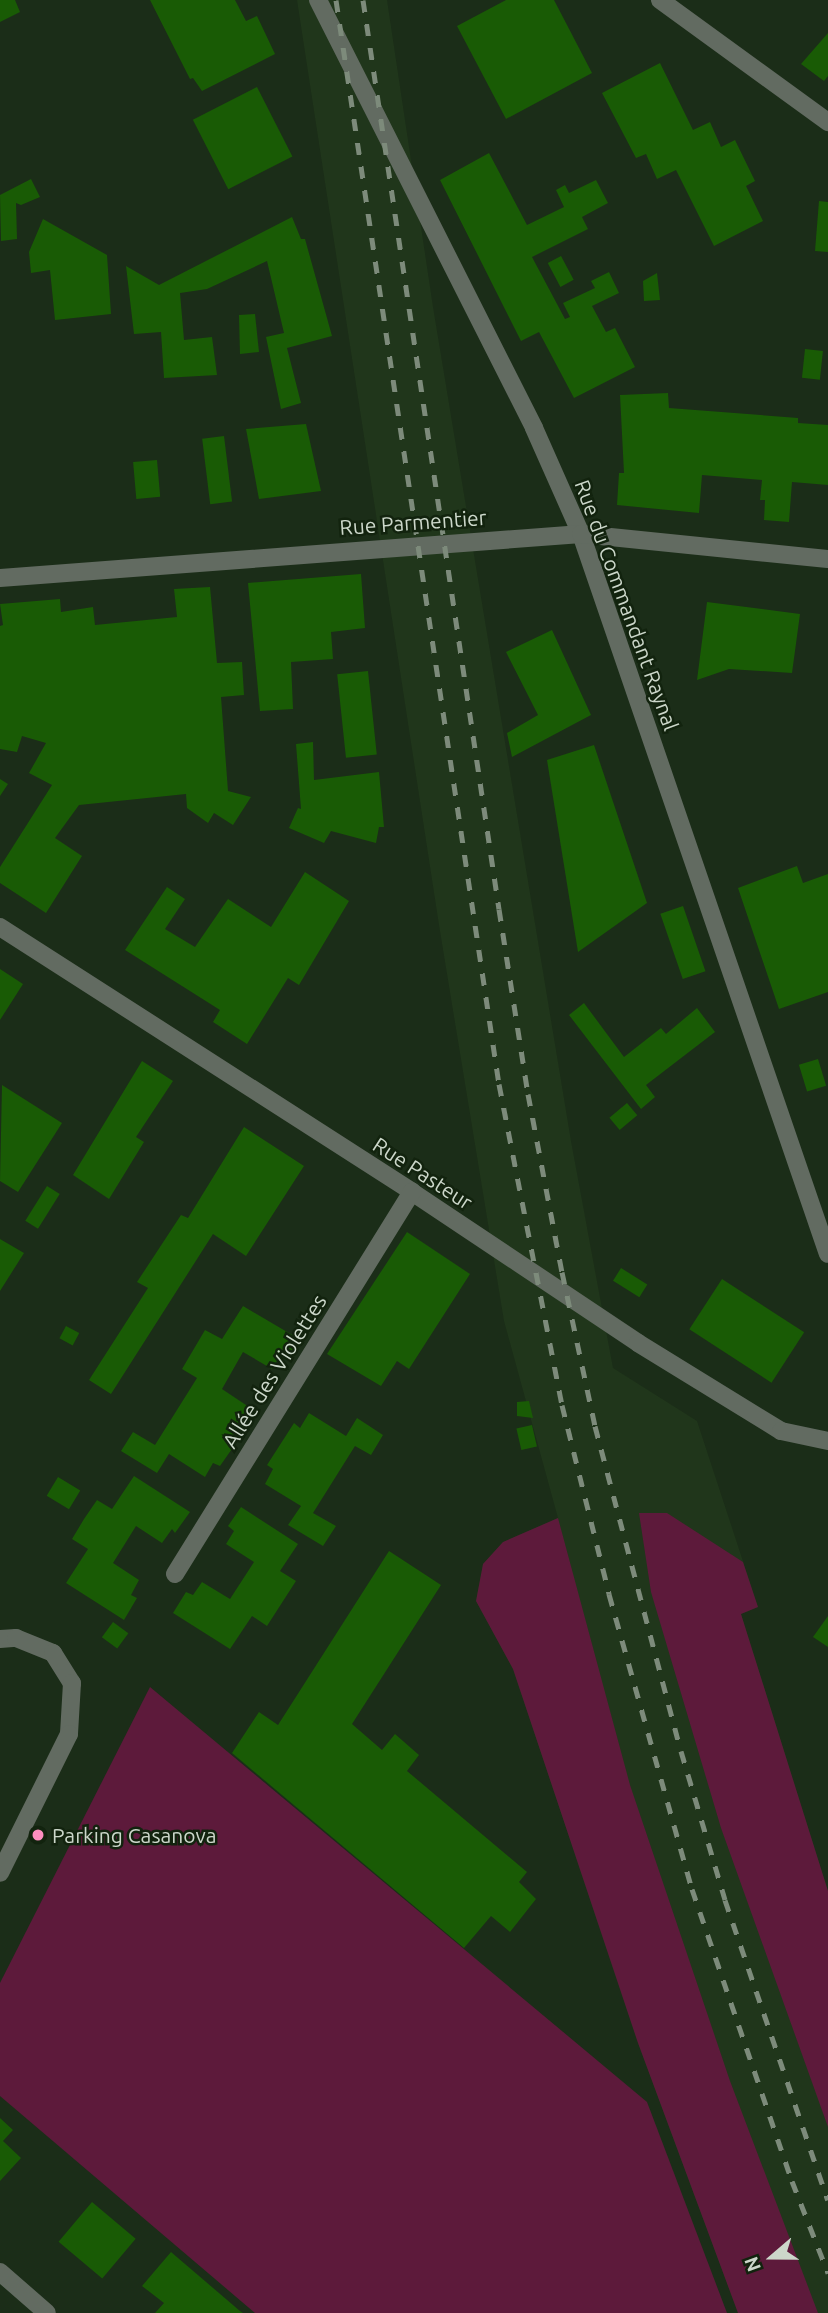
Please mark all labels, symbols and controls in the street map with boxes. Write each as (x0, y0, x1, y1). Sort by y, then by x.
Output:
street label: Rue du Commandant Raynal (570, 476, 684, 734)
street label: Rue Parmentier (339, 504, 487, 540)
street label: Rue Pasteur (369, 1132, 477, 1214)
street label: Allée des Violettes (217, 1290, 331, 1452)
place label: Parking Casanova (52, 1822, 217, 1848)
marker: Parking Casanova (30, 1827, 46, 1843)
north arrow (737, 2222, 807, 2292)
text: N (740, 2254, 765, 2275)

